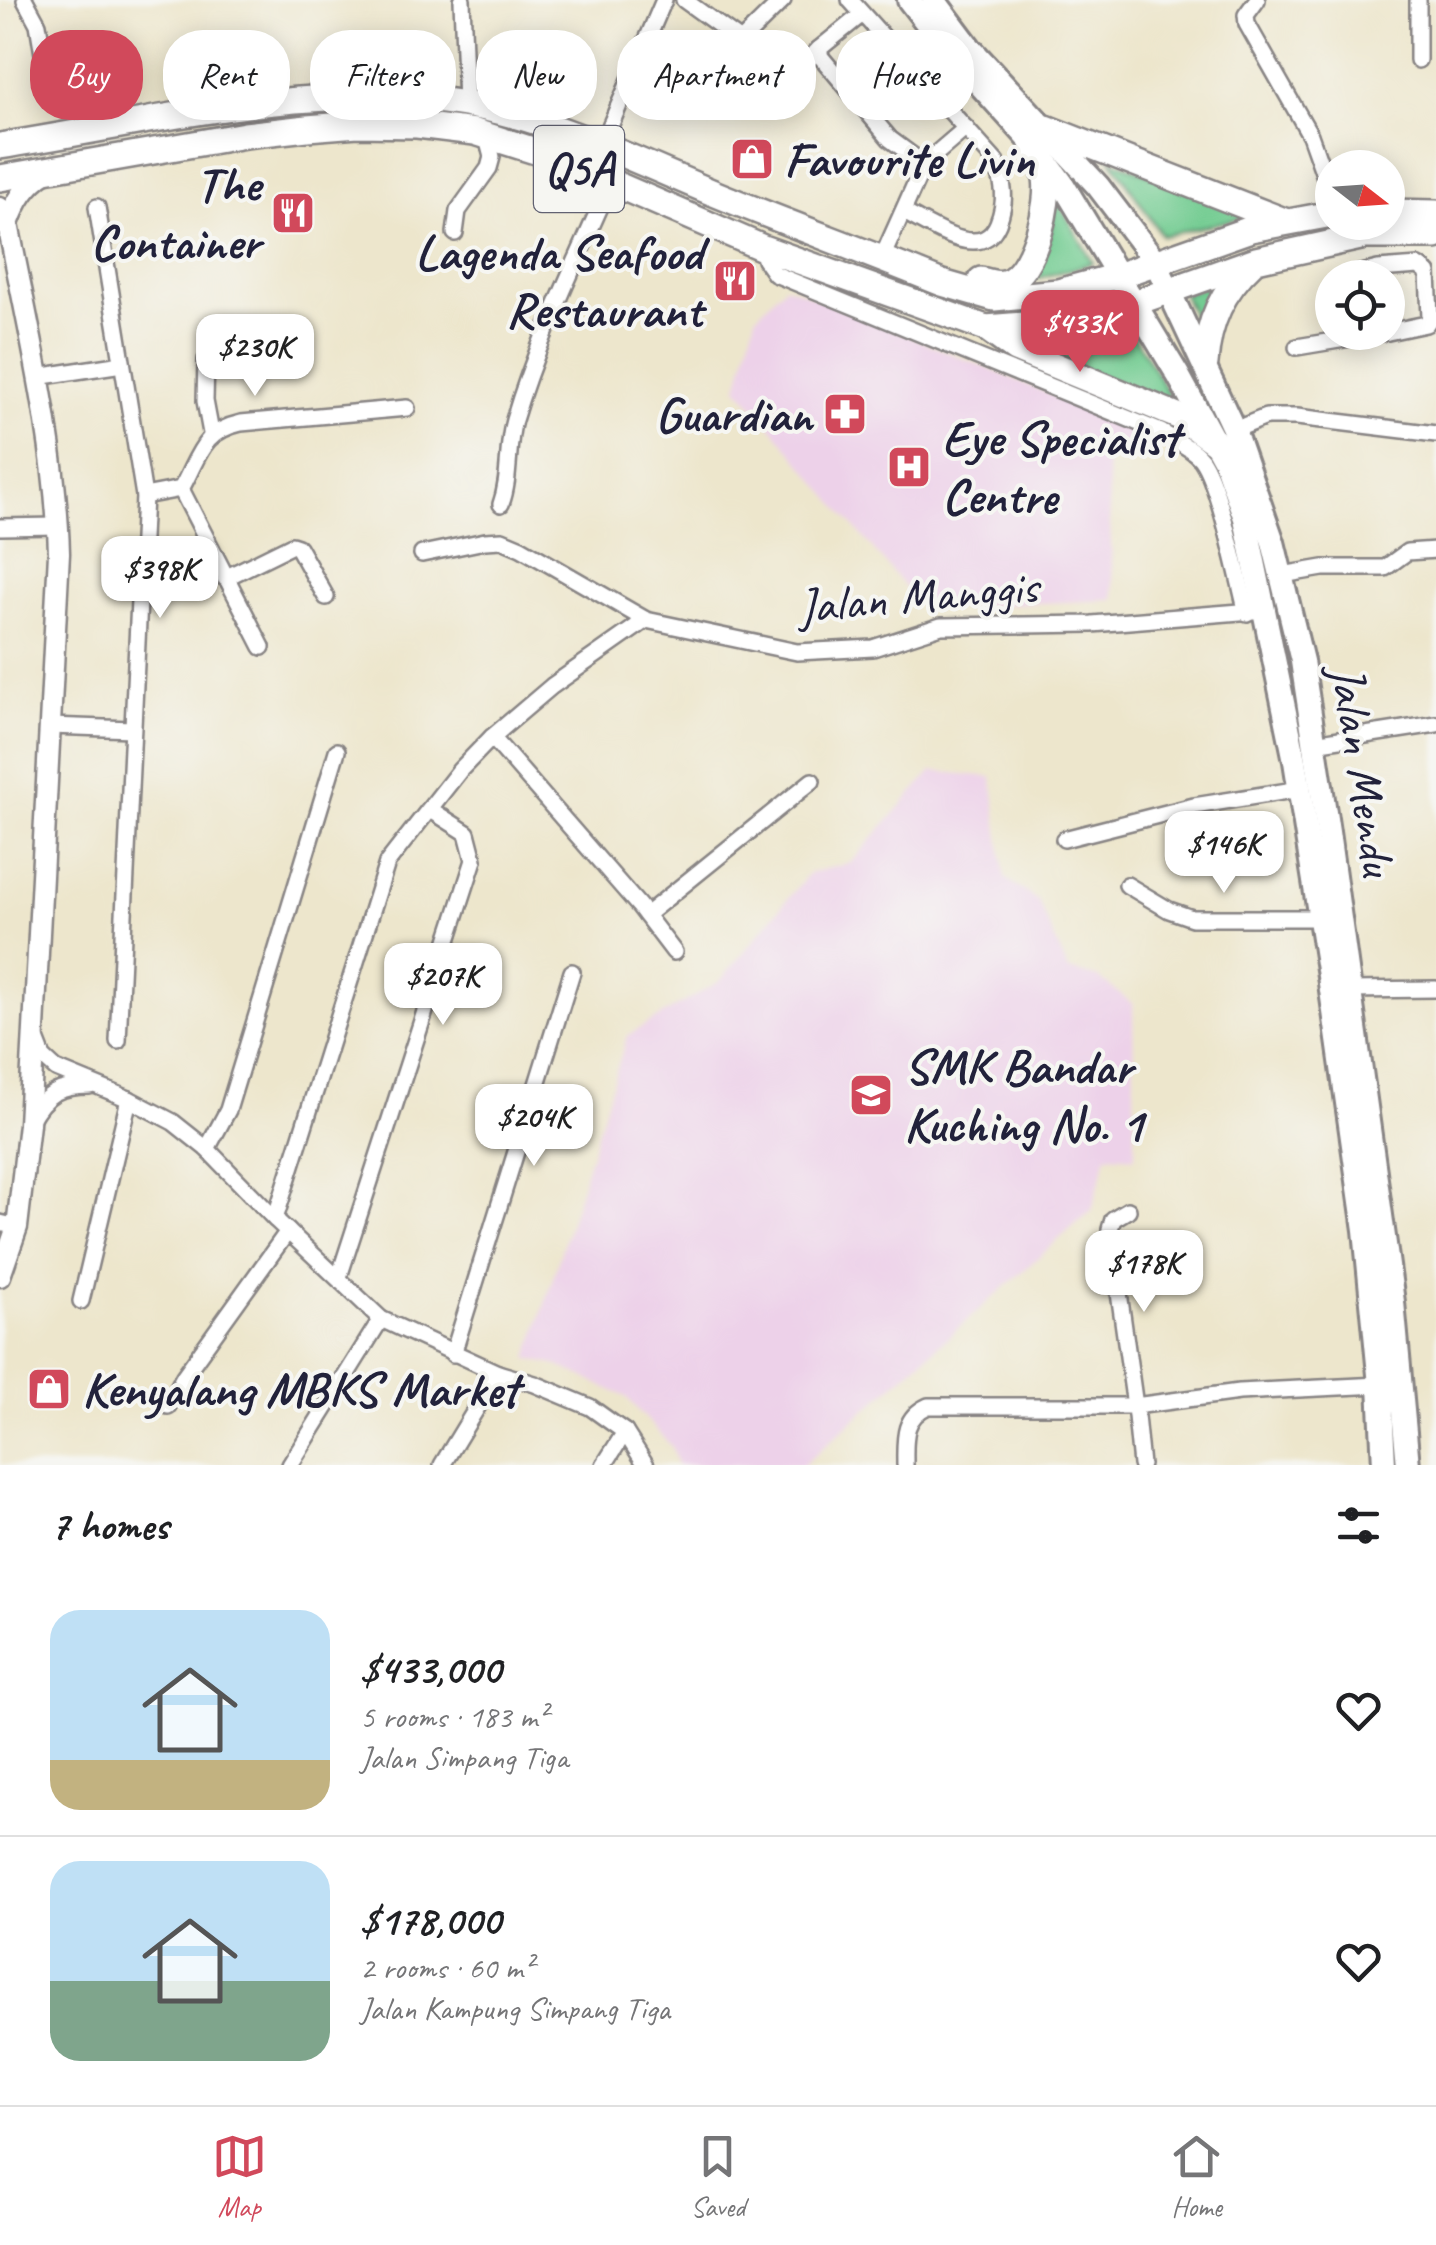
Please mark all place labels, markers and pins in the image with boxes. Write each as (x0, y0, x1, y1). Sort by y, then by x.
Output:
place label: Favourite Livin (784, 128, 1035, 191)
shop icon: Favourite Livin (729, 136, 775, 182)
place label: The Container (91, 153, 265, 274)
restaurant icon: The Container (270, 190, 316, 236)
place label: Lagenda Seafood Restaurant (415, 221, 711, 342)
restaurant icon: Lagenda Seafood Restaurant (712, 258, 758, 304)
pin: $433K (1010, 290, 1150, 375)
pin: $230K (185, 314, 325, 399)
place label: Guardian (655, 383, 815, 446)
pharmacy icon: Guardian (822, 391, 868, 437)
place label: Eye Specialist Centre (942, 407, 1186, 528)
hospital icon: Eye Specialist Centre (886, 444, 932, 490)
pin: $398K (90, 536, 230, 621)
pin: $146K (1154, 811, 1294, 896)
pin: $207K (373, 943, 513, 1028)
place label: SMK Bandar Kuching No. 1 (904, 1035, 1148, 1156)
school or university icon: SMK Bandar Kuching No. 1 (848, 1072, 894, 1118)
pin: $204K (464, 1084, 604, 1169)
pin: $178K (1074, 1230, 1214, 1315)
place label: Kenyalang MBKS Market (82, 1358, 526, 1421)
shop icon: Kenyalang MBKS Market (26, 1366, 72, 1412)

